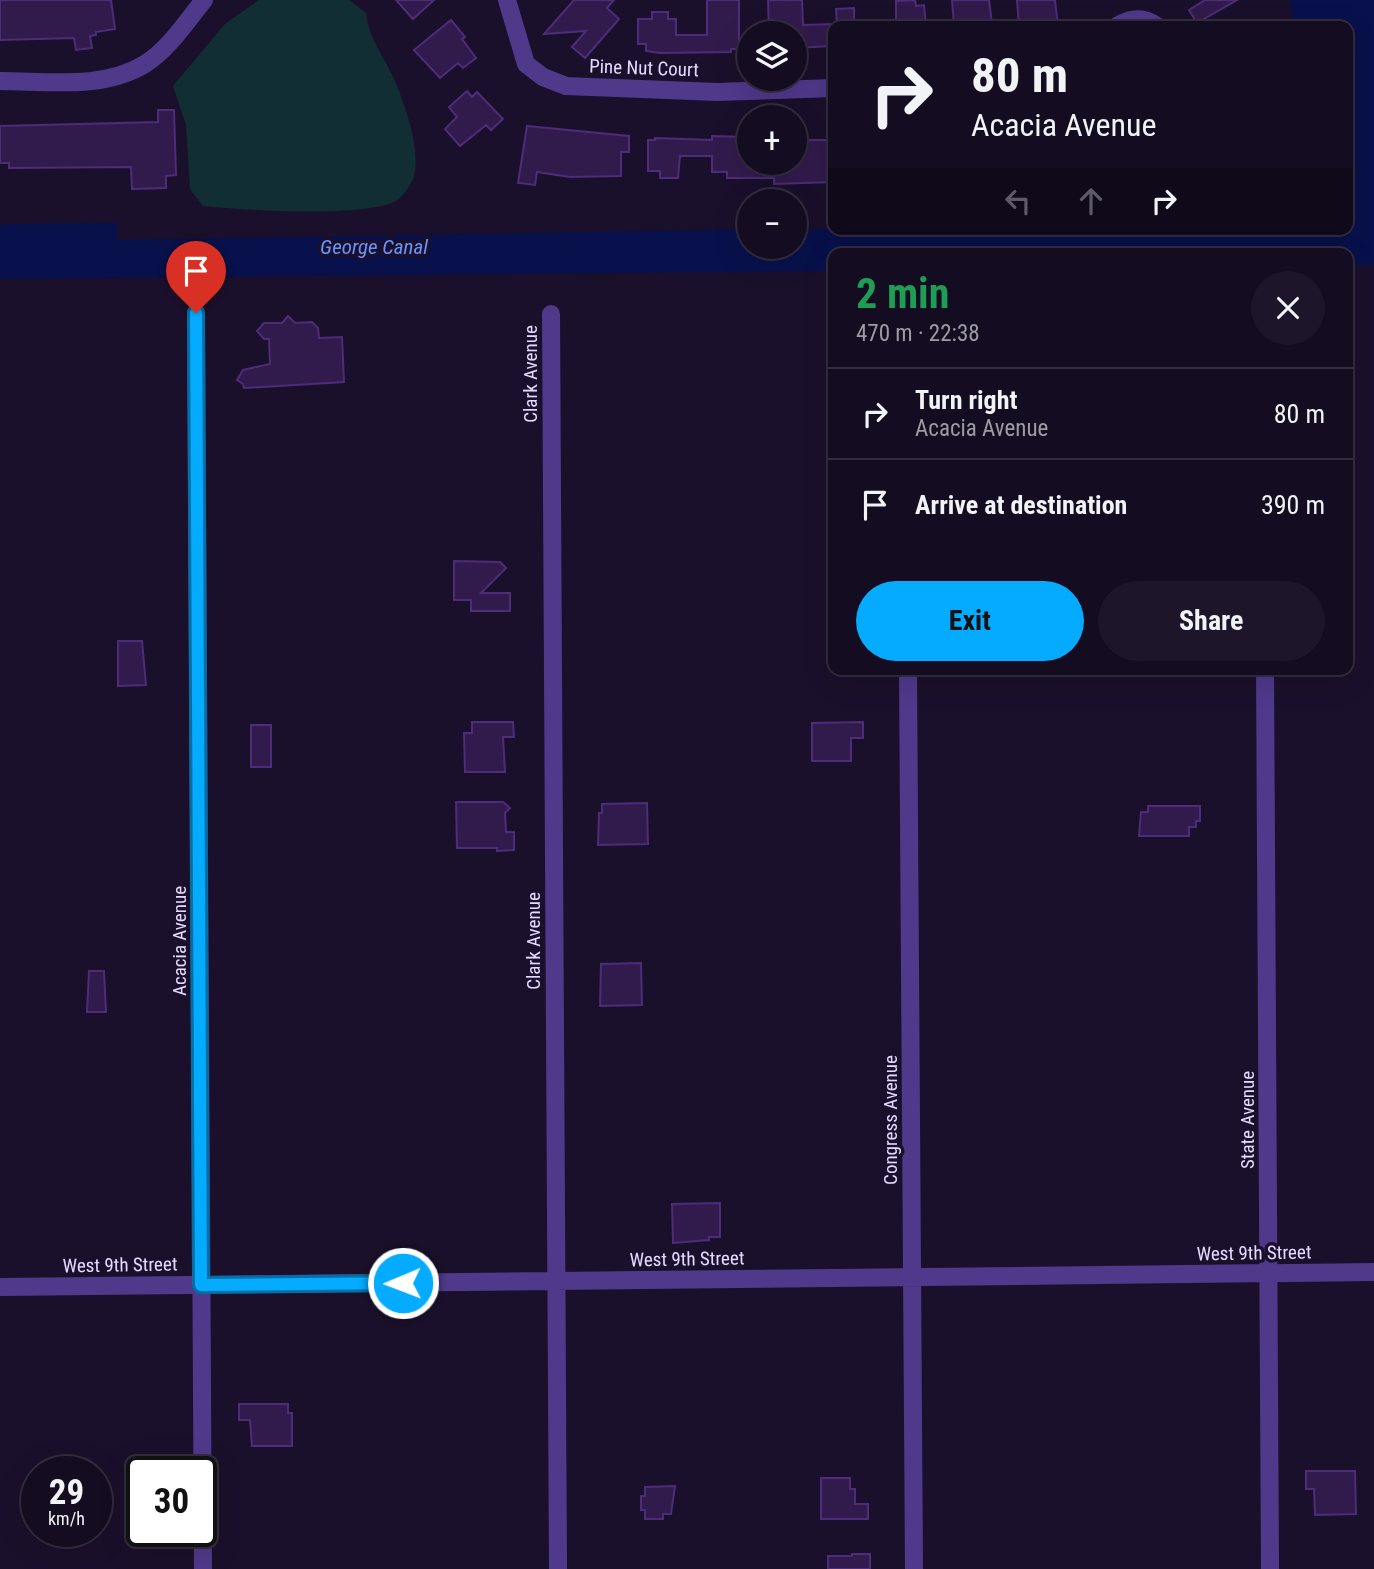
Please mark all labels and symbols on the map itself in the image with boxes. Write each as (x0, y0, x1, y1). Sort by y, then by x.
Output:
street label: Pine Nut Court (589, 55, 699, 81)
water label: George Canal (320, 235, 428, 259)
pin (166, 241, 226, 313)
street label: Clark Avenue (519, 325, 542, 423)
street label: Acacia Avenue (168, 886, 191, 996)
street label: Clark Avenue (522, 892, 545, 990)
street label: Congress Avenue (879, 1055, 902, 1185)
street label: State Avenue (1236, 1071, 1259, 1169)
street label: West 9th Street (1196, 1240, 1312, 1266)
position arrow (366, 1246, 440, 1320)
street label: West 9th Street (629, 1246, 745, 1272)
street label: West 9th Street (62, 1252, 178, 1278)
speed limit sign: 30 (126, 1456, 217, 1547)

